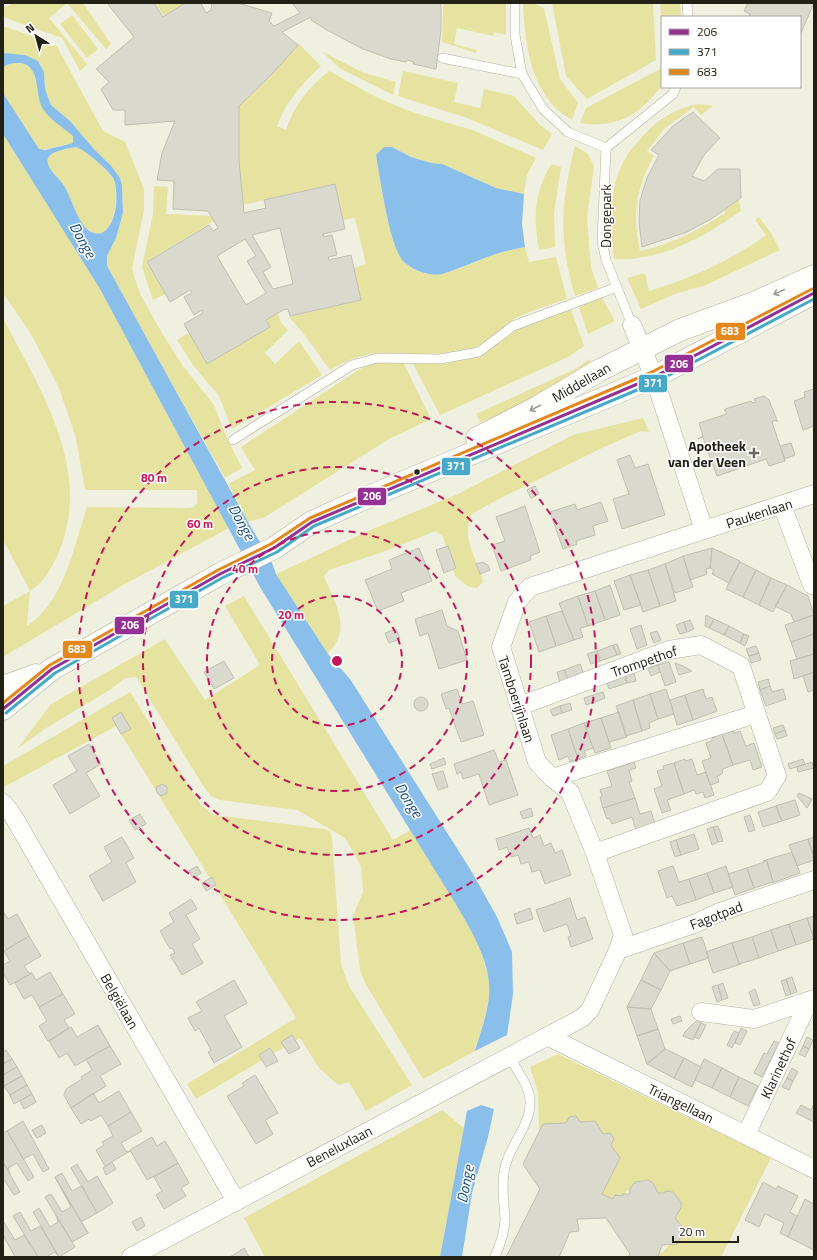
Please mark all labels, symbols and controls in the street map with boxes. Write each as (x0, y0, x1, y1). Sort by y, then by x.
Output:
north arrow (16, 16, 56, 56)
legend (661, 16, 801, 88)
text: N (22, 19, 38, 37)
text: 206 (697, 22, 717, 41)
text: 371 (697, 42, 717, 61)
text: 683 (697, 62, 717, 81)
street label: Dongepark (595, 184, 616, 248)
water label: Donge (64, 218, 103, 263)
one-way arrow (773, 289, 785, 296)
line badge: 683 (715, 322, 746, 341)
text: 683 (721, 323, 739, 339)
line badge: 206 (664, 354, 694, 373)
text: 206 (670, 356, 688, 372)
street label: Middellaan (548, 357, 614, 407)
line badge: 371 (638, 374, 668, 393)
text: 371 (644, 375, 662, 391)
one-way arrow (530, 404, 542, 412)
place label: Apotheek van der Veen (668, 435, 747, 472)
marker: Apotheek van der Veen (749, 448, 759, 458)
line badge: 371 (441, 457, 471, 476)
text: 371 (447, 458, 465, 474)
unlabelled marker (412, 467, 422, 477)
text: 80 m (141, 468, 167, 487)
line badge: 206 (357, 487, 387, 506)
text: 206 (363, 488, 381, 504)
street label: Paukenlaan (723, 492, 795, 534)
water label: Donge (223, 500, 262, 545)
text: 60 m (187, 514, 213, 533)
text: 40 m (232, 559, 258, 578)
line badge: 371 (169, 590, 199, 609)
text: 371 (175, 591, 193, 607)
text: 20 m (278, 605, 304, 624)
line badge: 206 (114, 616, 145, 635)
text: 206 (121, 617, 139, 633)
line badge: 683 (62, 640, 93, 659)
street label: Trompethof (608, 640, 680, 682)
text: 683 (68, 641, 86, 657)
street label: Tamboerijnlaan (493, 653, 541, 745)
centre of rings (330, 654, 344, 668)
water label: Donge (389, 778, 429, 823)
street label: Fagotpad (686, 895, 746, 935)
street label: Belgiëlaan (96, 969, 144, 1033)
street label: Klarinethof (755, 1034, 801, 1102)
street label: Triangellaan (645, 1078, 717, 1128)
street label: Beneluxlaan (302, 1120, 376, 1172)
water label: Donge (450, 1162, 480, 1205)
scale bar (673, 1218, 738, 1244)
text: 20 m (679, 1222, 705, 1241)

